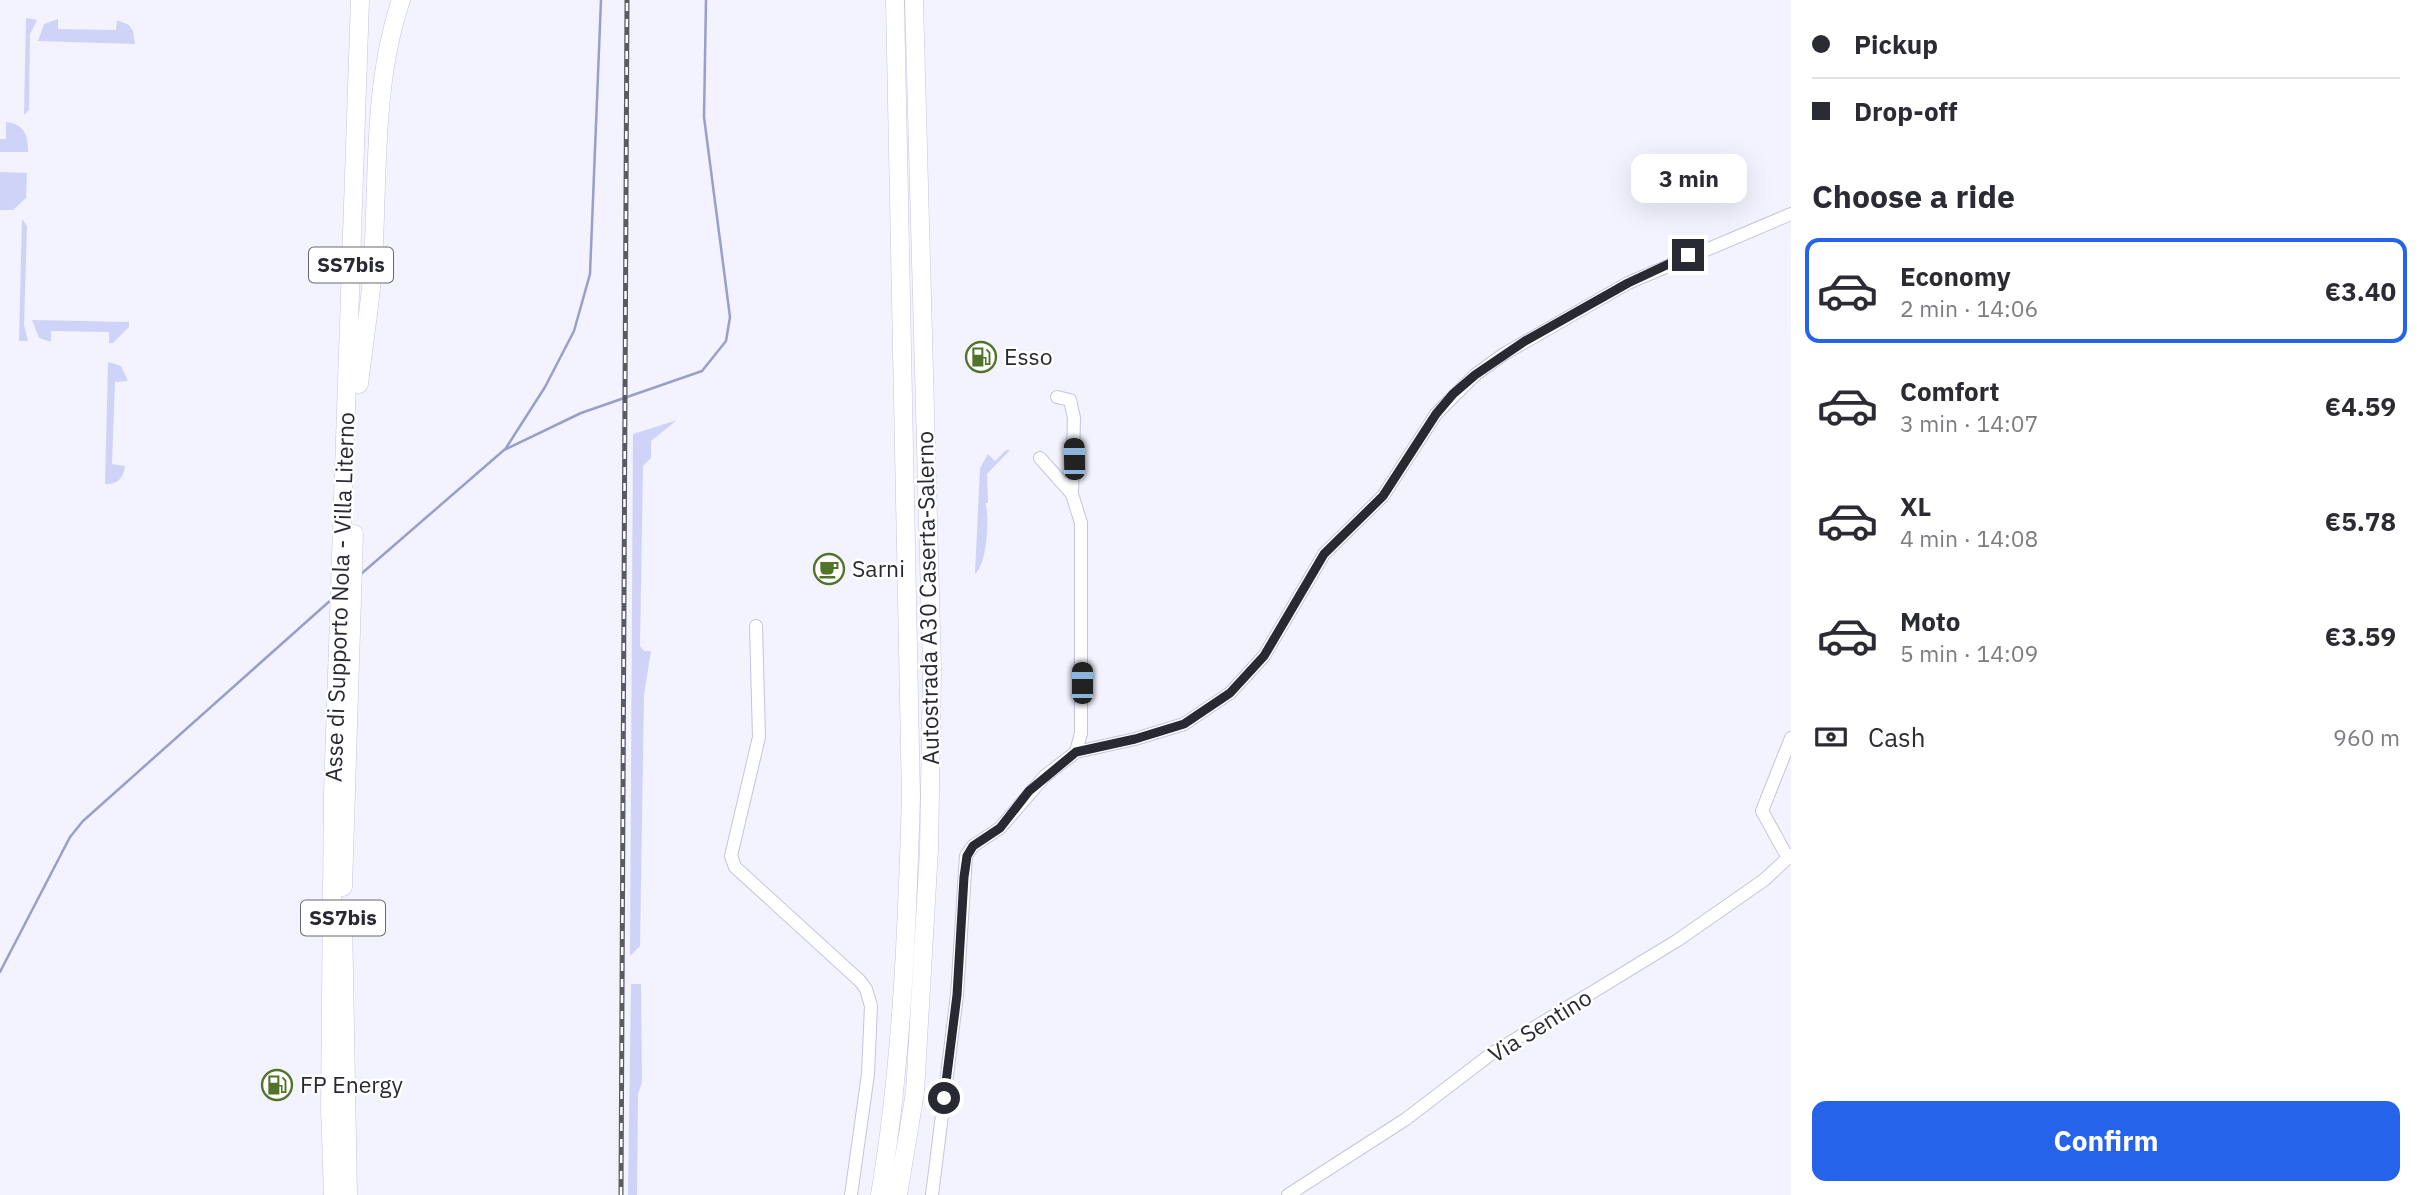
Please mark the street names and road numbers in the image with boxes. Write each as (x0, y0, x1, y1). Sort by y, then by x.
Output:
road number: SS7bis (309, 247, 393, 282)
street label: Asse di Supporto Nola - Villa Literno (318, 411, 360, 782)
street label: Autostrada A30 Caserta-Salerno (909, 431, 945, 765)
road number: SS7bis (301, 900, 385, 936)
street label: Via Sentino (1482, 982, 1597, 1069)

